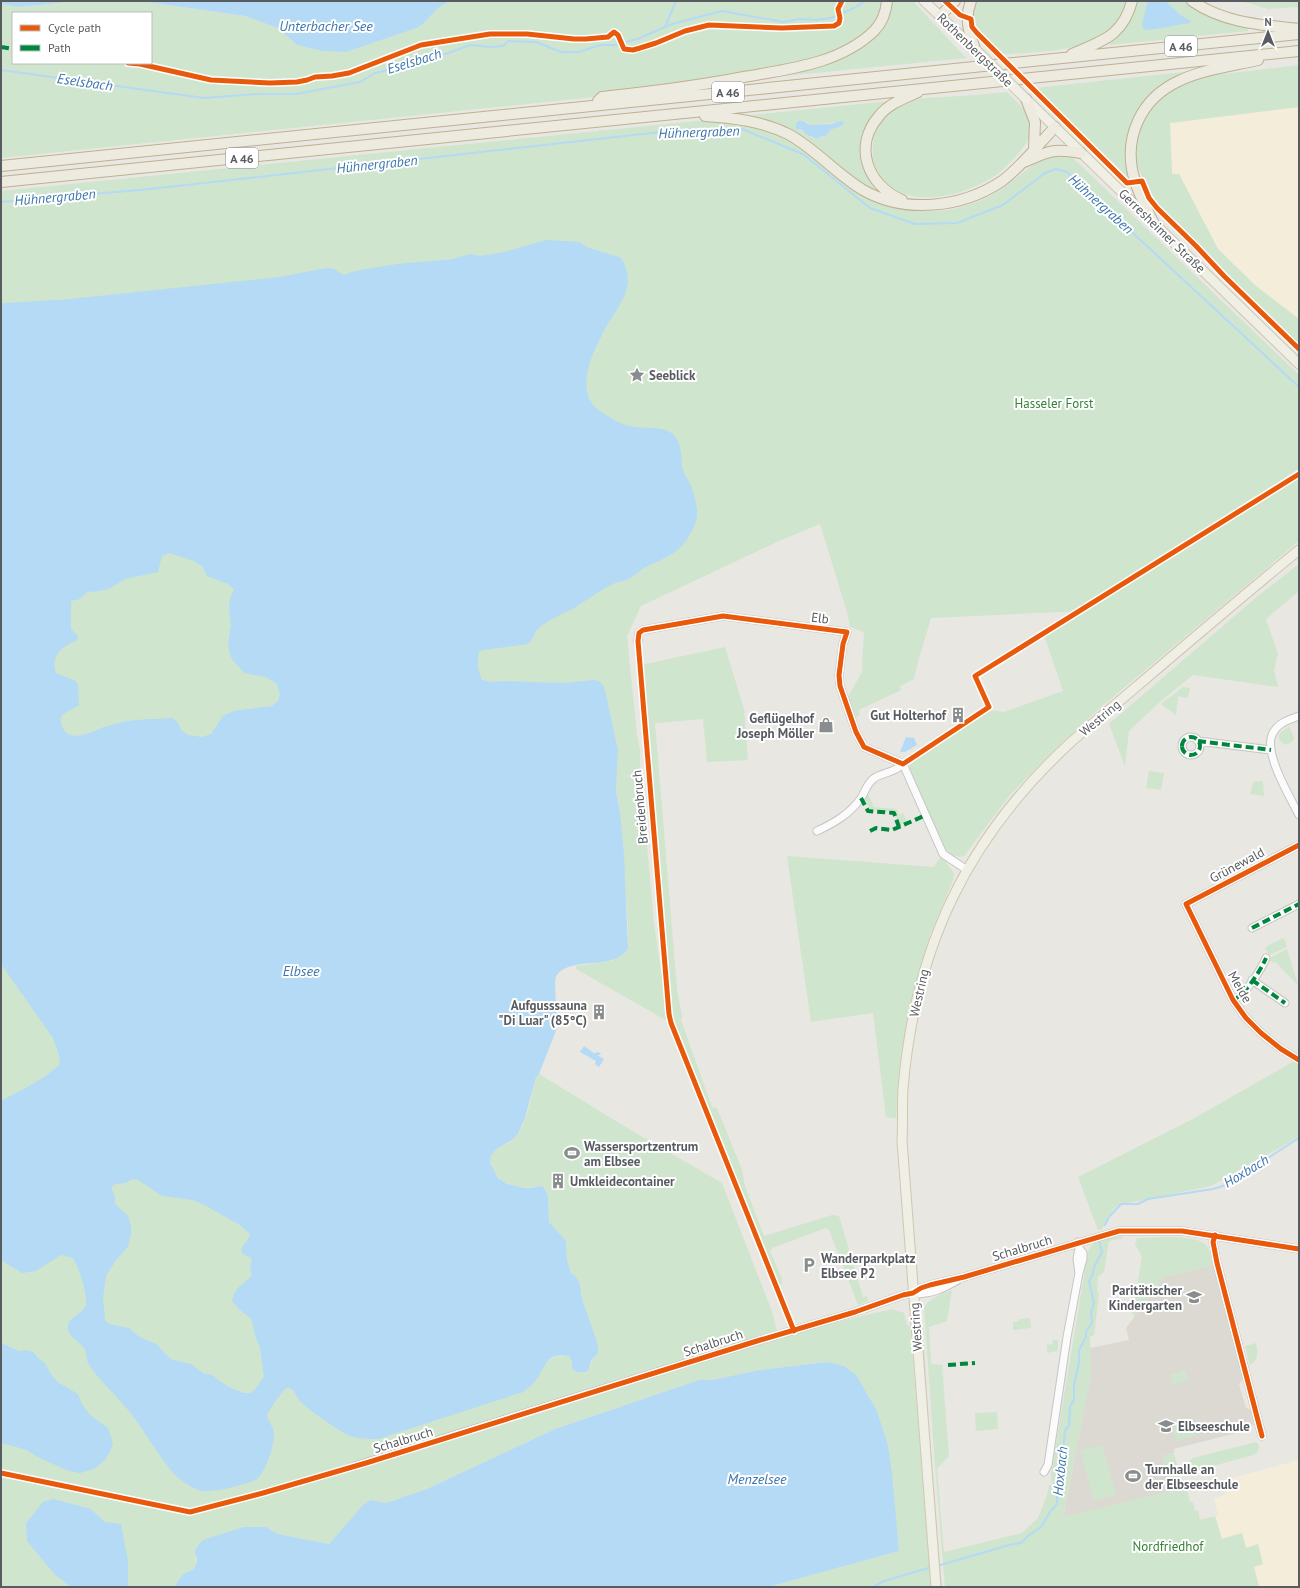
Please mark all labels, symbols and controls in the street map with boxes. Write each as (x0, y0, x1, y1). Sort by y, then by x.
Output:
street label: Rothenbergstraße (933, 9, 1017, 91)
legend (12, 12, 152, 64)
north arrow (1248, 12, 1288, 52)
text: N (1264, 15, 1272, 29)
water label: Unterbacher See (279, 17, 373, 35)
text: Cycle path (48, 20, 101, 35)
road number: A 46 (1165, 36, 1197, 56)
text: Path (48, 40, 71, 55)
water label: Eselsbach (385, 44, 443, 78)
water label: Eselsbach (56, 69, 114, 95)
road number: A 46 (712, 82, 744, 102)
water label: Hühnergraben (658, 122, 740, 142)
road number: A 46 (226, 148, 258, 168)
water label: Hühnergraben (336, 151, 418, 177)
water label: Hühnergraben (1065, 170, 1137, 238)
water label: Hühnergraben (14, 184, 96, 210)
street label: Gerresheimer Straße (1115, 185, 1209, 277)
place icon: Seeblick (628, 366, 646, 384)
place label: Seeblick (649, 367, 696, 384)
park label: Hasseler Forst (1014, 395, 1094, 412)
street label: Elb (810, 608, 830, 628)
street label: Westring (1076, 696, 1124, 740)
building icon: Gut Holterhof (949, 706, 967, 724)
place label: Gut Holterhof (870, 707, 947, 724)
place label: Geflügelhof Joseph Möller (736, 710, 815, 742)
shop icon: Geflügelhof Joseph Möller (817, 716, 835, 734)
street label: Breidenbruch (628, 769, 652, 845)
street label: Grünewald (1207, 843, 1267, 887)
water label: Elbsee (283, 962, 320, 980)
street label: Westring (905, 967, 933, 1019)
street label: Meide (1224, 968, 1256, 1006)
place label: Aufgusssauna "Di Luar" (85°C) (498, 997, 587, 1029)
building icon: Aufgusssauna "Di Luar" (85°C) (590, 1003, 608, 1021)
place label: Wassersportzentrum am Elbsee (584, 1138, 698, 1170)
sports icon: Wassersportzentrum am Elbsee (563, 1144, 581, 1162)
water label: Hoxbach (1220, 1150, 1272, 1192)
building icon: Umkleidecontainer (549, 1172, 567, 1190)
place label: Umkleidecontainer (570, 1173, 675, 1190)
street label: Schalbruch (990, 1231, 1054, 1265)
place label: Wanderparkplatz Elbsee P2 (821, 1250, 916, 1282)
parking icon: Wanderparkplatz Elbsee P2 (800, 1256, 818, 1274)
place label: Paritätischer Kindergarten (1109, 1282, 1182, 1314)
school or university icon: Paritätischer Kindergarten (1185, 1288, 1203, 1306)
street label: Westring (906, 1302, 926, 1352)
street label: Schalbruch (681, 1325, 745, 1361)
school or university icon: Elbseeschule (1157, 1417, 1175, 1435)
place label: Elbseeschule (1178, 1418, 1250, 1435)
street label: Schalbruch (371, 1423, 435, 1457)
water label: Hoxbach (1048, 1445, 1072, 1497)
place label: Turnhalle an der Elbseeschule (1145, 1461, 1239, 1493)
sports icon: Turnhalle an der Elbseeschule (1124, 1467, 1142, 1485)
water label: Menzelsee (728, 1470, 787, 1488)
park label: Nordfriedhof (1133, 1538, 1204, 1555)

